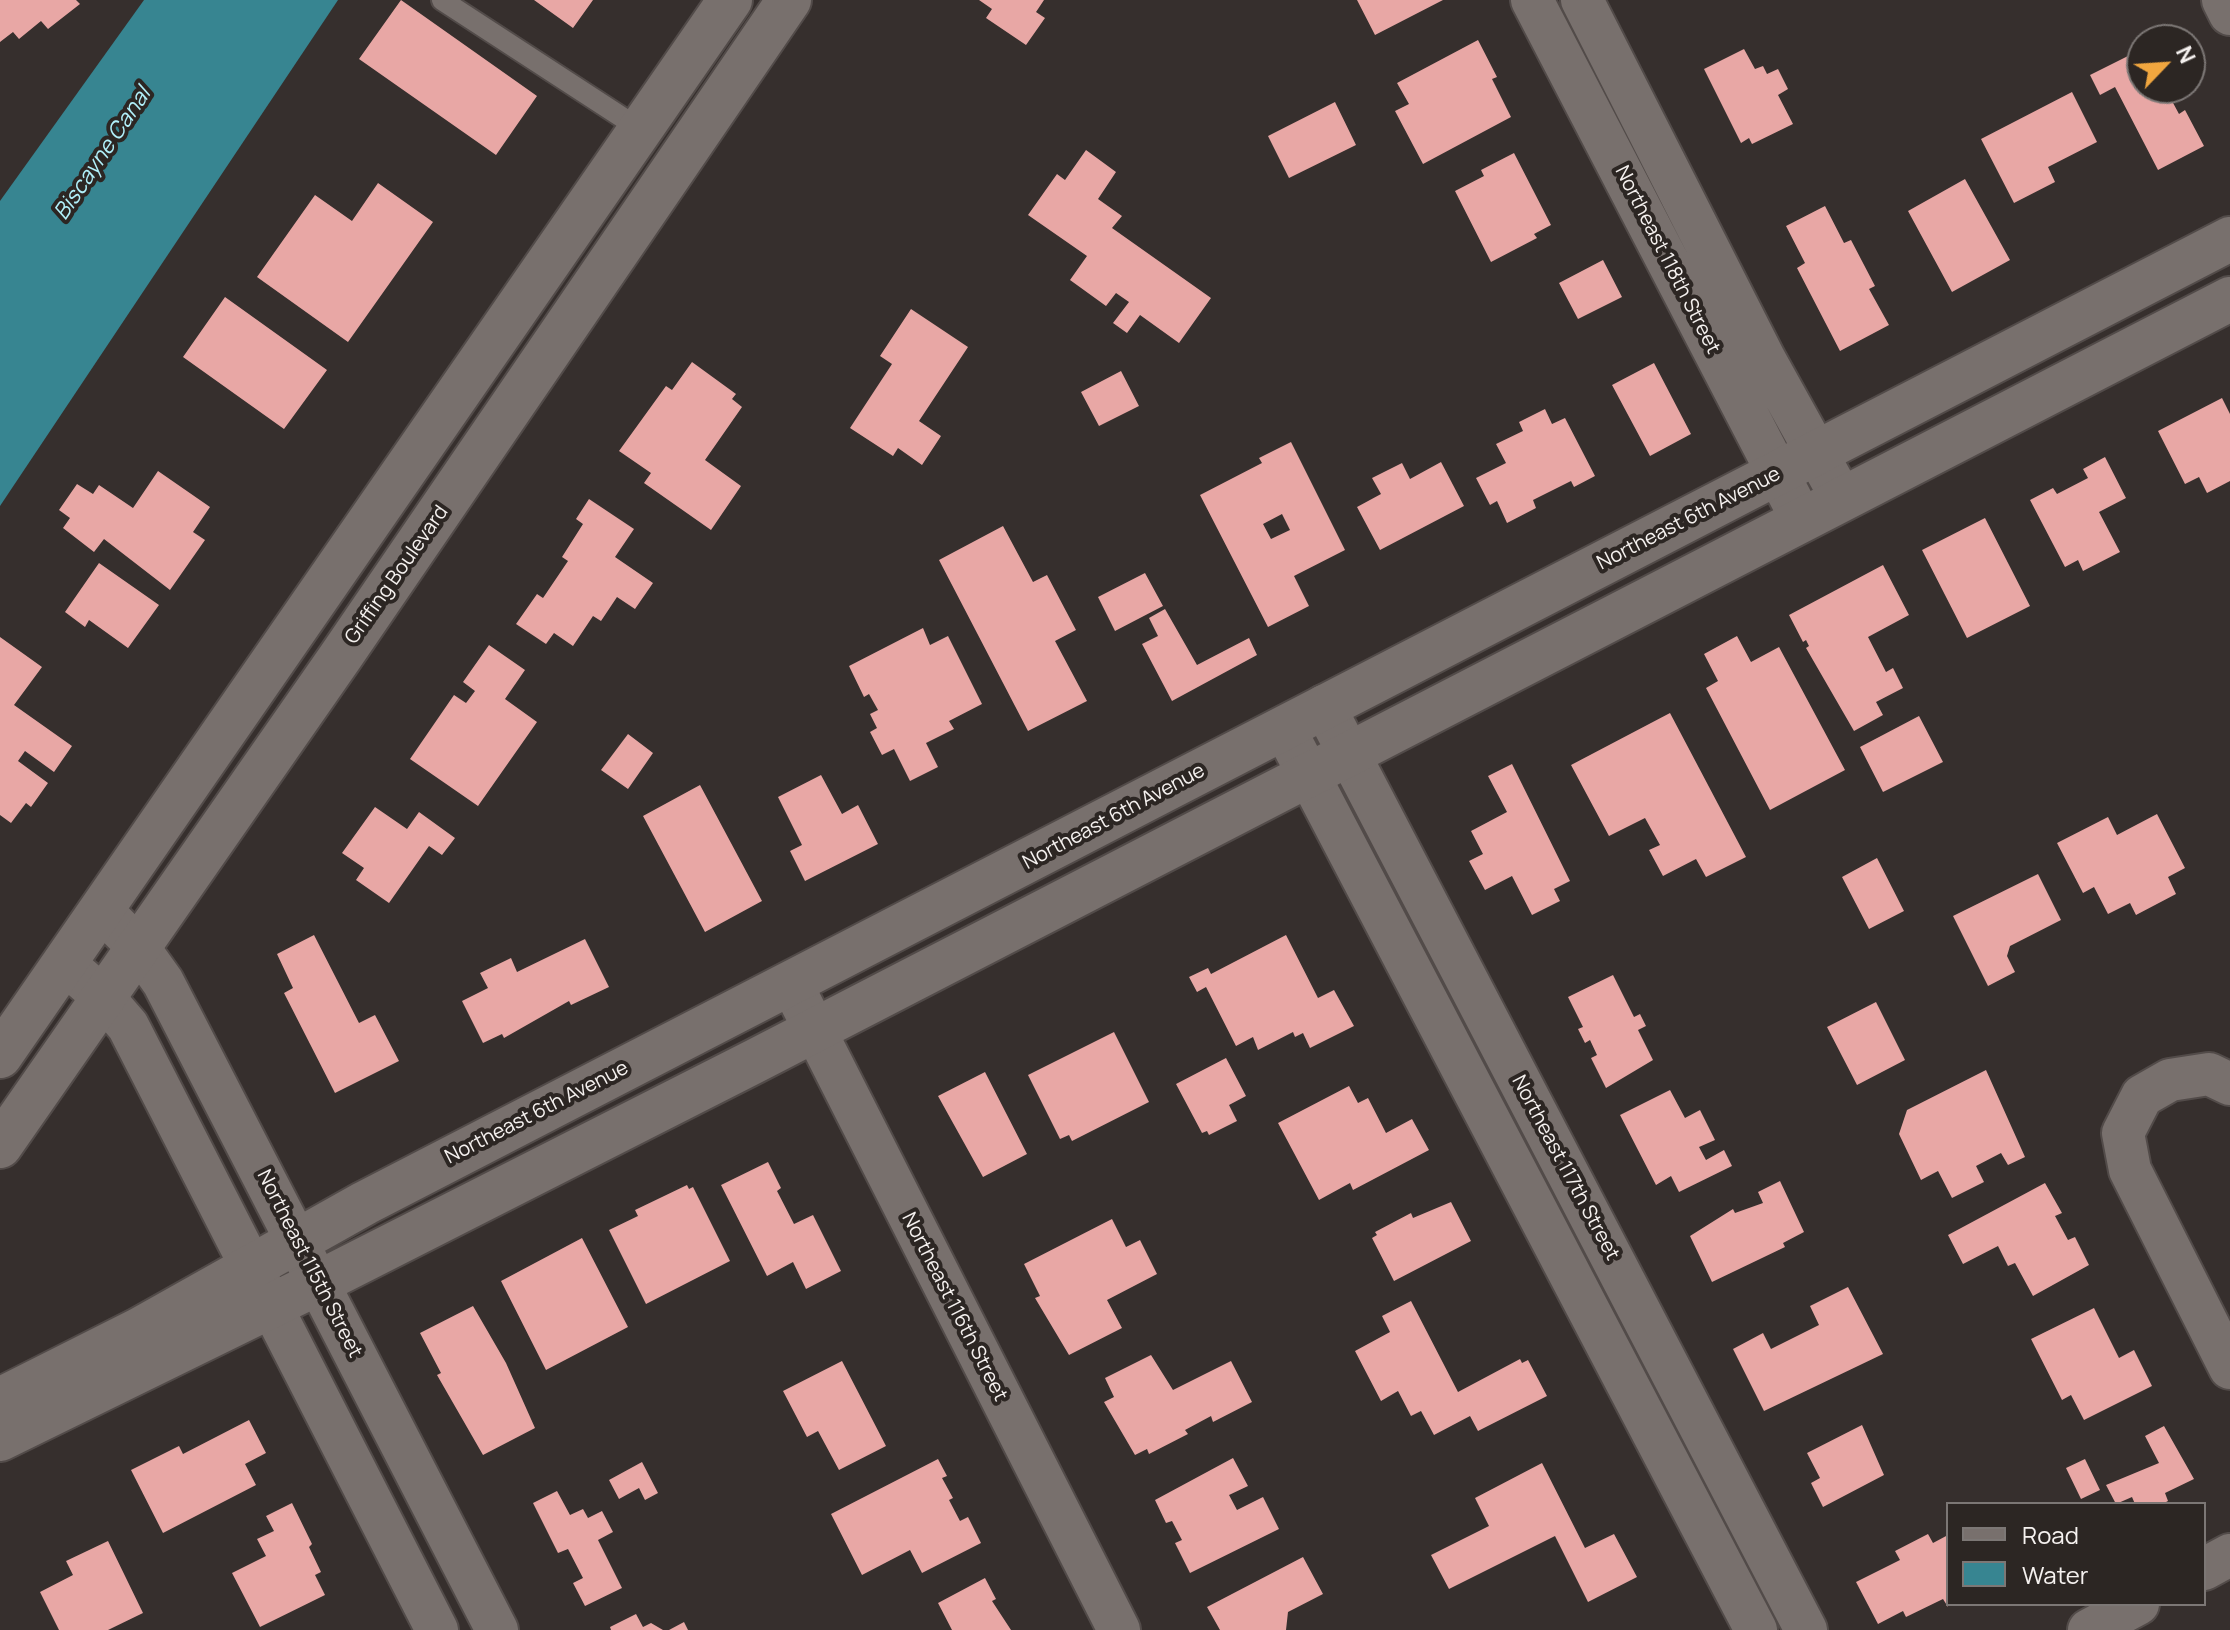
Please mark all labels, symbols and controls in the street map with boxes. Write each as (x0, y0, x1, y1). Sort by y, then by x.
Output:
north arrow (2126, 24, 2206, 104)
text: N (2169, 41, 2203, 68)
water label: Biscayne Canal (49, 83, 157, 225)
street label: Northeast 118th Street (1609, 162, 1725, 358)
street label: Northeast 6th Avenue (1593, 462, 1785, 576)
street label: Griffing Boulevard (340, 501, 454, 649)
street label: Northeast 6th Avenue (1019, 759, 1209, 875)
street label: Northeast 6th Avenue (441, 1056, 633, 1170)
street label: Northeast 117th Street (1506, 1071, 1624, 1265)
street label: Northeast 115th Street (251, 1166, 367, 1362)
street label: Northeast 116th Street (896, 1209, 1012, 1405)
legend (1946, 1502, 2206, 1606)
text: Road (2022, 1518, 2079, 1551)
text: Water (2022, 1558, 2089, 1591)

